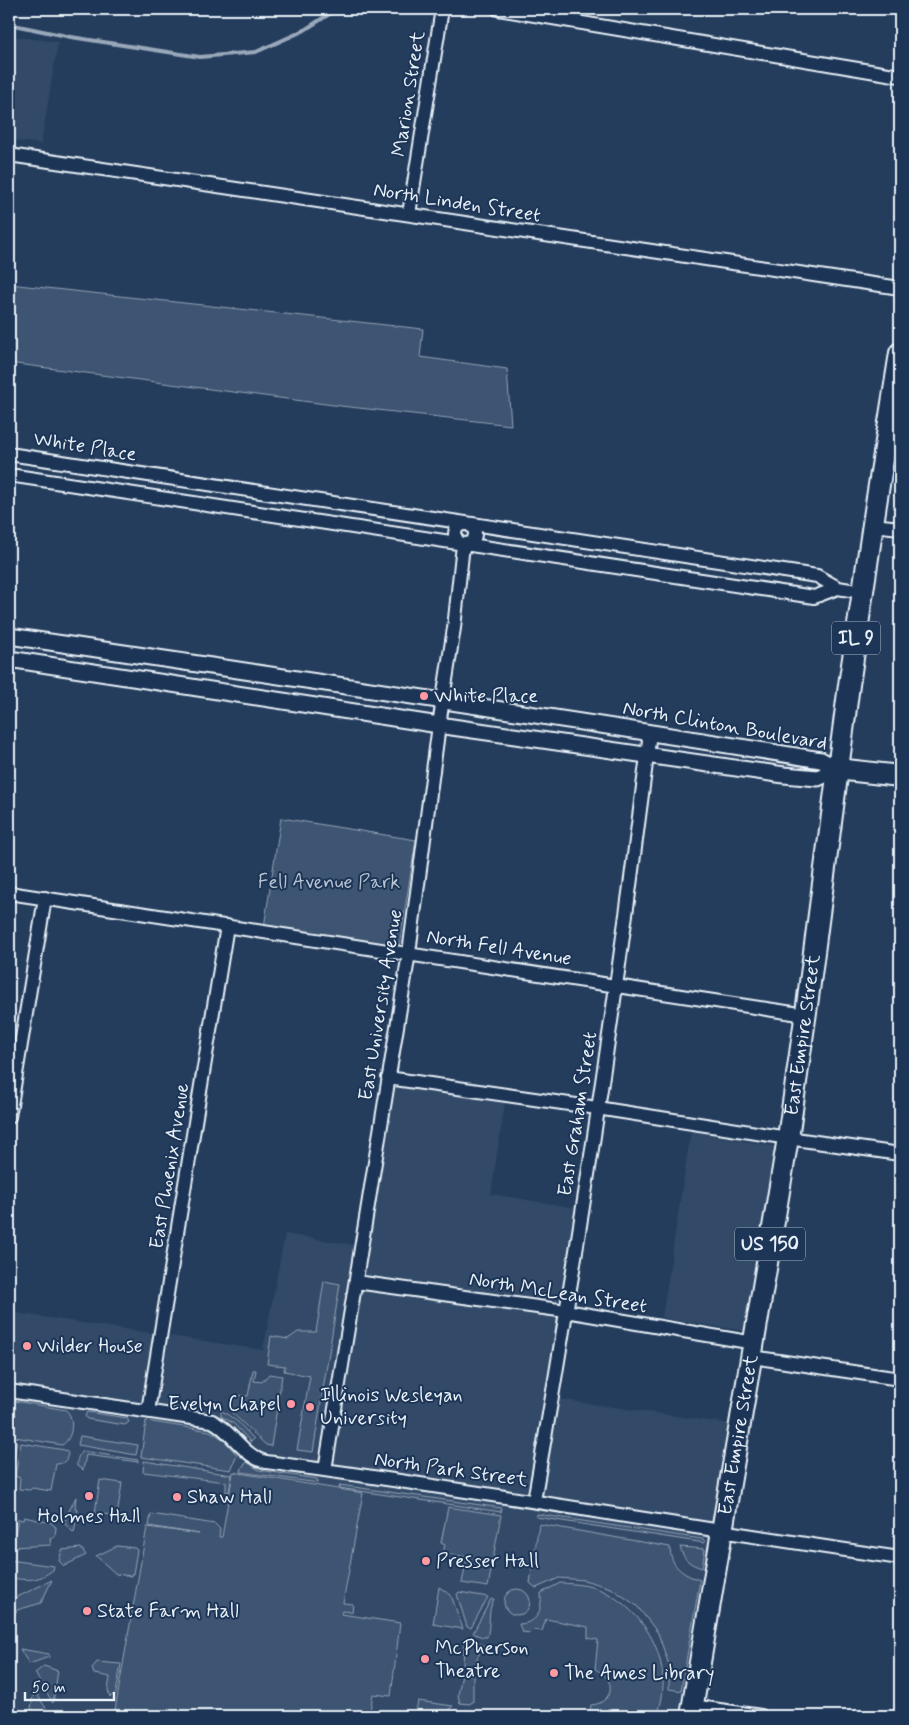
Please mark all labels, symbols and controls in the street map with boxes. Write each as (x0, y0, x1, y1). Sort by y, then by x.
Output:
street label: Marion Street (386, 29, 432, 159)
street label: North Linden Street (371, 176, 543, 230)
street label: White Place (31, 426, 139, 469)
road number: IL 9 (832, 622, 880, 654)
place label: White Place (434, 683, 538, 710)
marker: White Place (418, 690, 430, 702)
street label: North Clinton Boulevard (621, 695, 829, 757)
park label: Fell Avenue Park (258, 869, 400, 896)
street label: East University Avenue (353, 907, 409, 1103)
street label: North Fell Avenue (425, 923, 573, 973)
street label: East Empire Street (778, 953, 827, 1117)
street label: East Graham Street (552, 1030, 604, 1198)
street label: East Phoenix Avenue (144, 1081, 196, 1251)
road number: US 150 (735, 1228, 805, 1260)
street label: North McLean Street (467, 1266, 649, 1320)
place label: Wilder House (37, 1333, 143, 1360)
marker: Wilder House (21, 1340, 33, 1352)
street label: East Empire Street (711, 1352, 765, 1517)
place label: Illinois Wesleyan University (320, 1382, 463, 1432)
place label: Evelyn Chapel (168, 1391, 281, 1418)
marker: Evelyn Chapel (285, 1398, 297, 1410)
marker: Illinois Wesleyan University (304, 1401, 316, 1413)
street label: North Park Street (373, 1446, 529, 1494)
place label: Shaw Hall (187, 1484, 272, 1511)
marker: Holmes Hall (83, 1490, 95, 1502)
marker: Shaw Hall (171, 1491, 183, 1503)
place label: Holmes Hall (37, 1503, 141, 1530)
place label: Presser Hall (436, 1548, 539, 1575)
marker: Presser Hall (420, 1555, 432, 1567)
place label: State Farm Hall (97, 1598, 239, 1625)
marker: State Farm Hall (81, 1605, 93, 1617)
place label: McPherson Theatre (435, 1635, 529, 1685)
marker: McPherson Theatre (419, 1653, 431, 1665)
place label: The Ames Library (564, 1660, 715, 1687)
marker: The Ames Library (548, 1667, 560, 1679)
scale bar (25, 1670, 114, 1702)
text: 50 m (32, 1678, 66, 1698)

